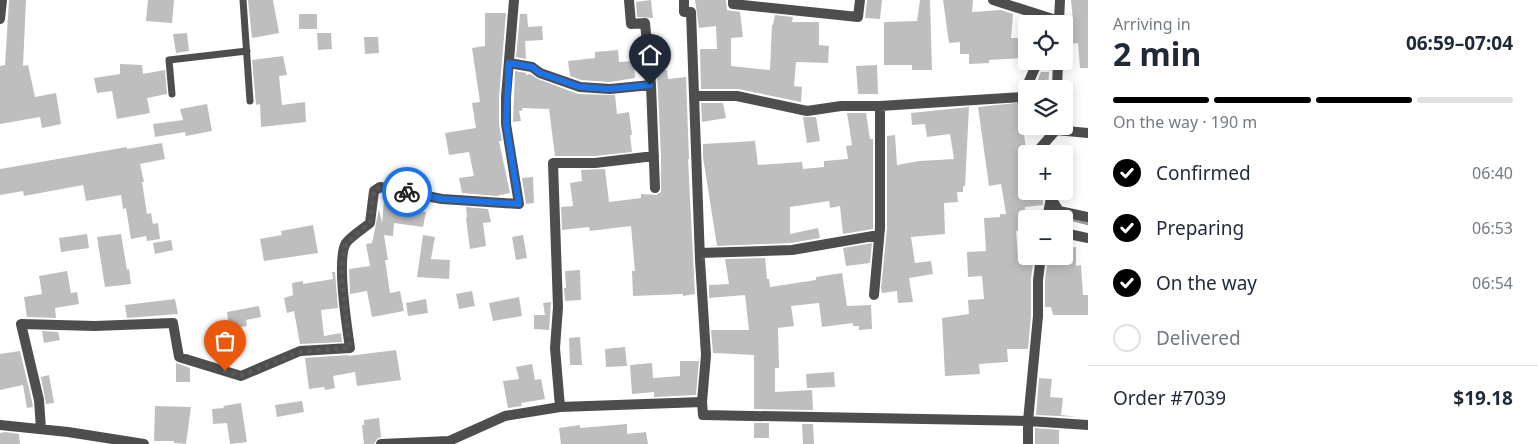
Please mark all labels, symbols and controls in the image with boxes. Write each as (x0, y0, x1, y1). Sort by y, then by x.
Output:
text: Arriving in (1113, 13, 1191, 35)
map controls (1018, 15, 1073, 265)
button: locate (1018, 15, 1073, 70)
text: 06:59–07:04 (1406, 30, 1513, 56)
text: 2 min (1113, 32, 1201, 75)
pin (629, 34, 671, 85)
icon: home (636, 41, 664, 69)
button: layers (1018, 80, 1073, 135)
text: On the way · 190 m (1113, 111, 1257, 133)
button: + (1018, 145, 1073, 200)
icon: check (1113, 159, 1141, 187)
text: Confirmed (1156, 160, 1251, 186)
text: 06:40 (1472, 162, 1513, 184)
courier (382, 167, 432, 217)
icon: bike (393, 178, 421, 206)
button: − (1018, 210, 1073, 265)
icon: check (1113, 214, 1141, 242)
text: Preparing (1156, 215, 1244, 241)
text: 06:53 (1472, 217, 1513, 239)
icon: check (1113, 269, 1141, 297)
text: On the way (1156, 270, 1257, 296)
text: 06:54 (1472, 272, 1513, 294)
pin (204, 320, 246, 371)
text: Delivered (1156, 325, 1241, 351)
icon: bag (211, 327, 239, 355)
text: Order #7039 (1113, 385, 1226, 411)
text: $19.18 (1453, 385, 1513, 411)

